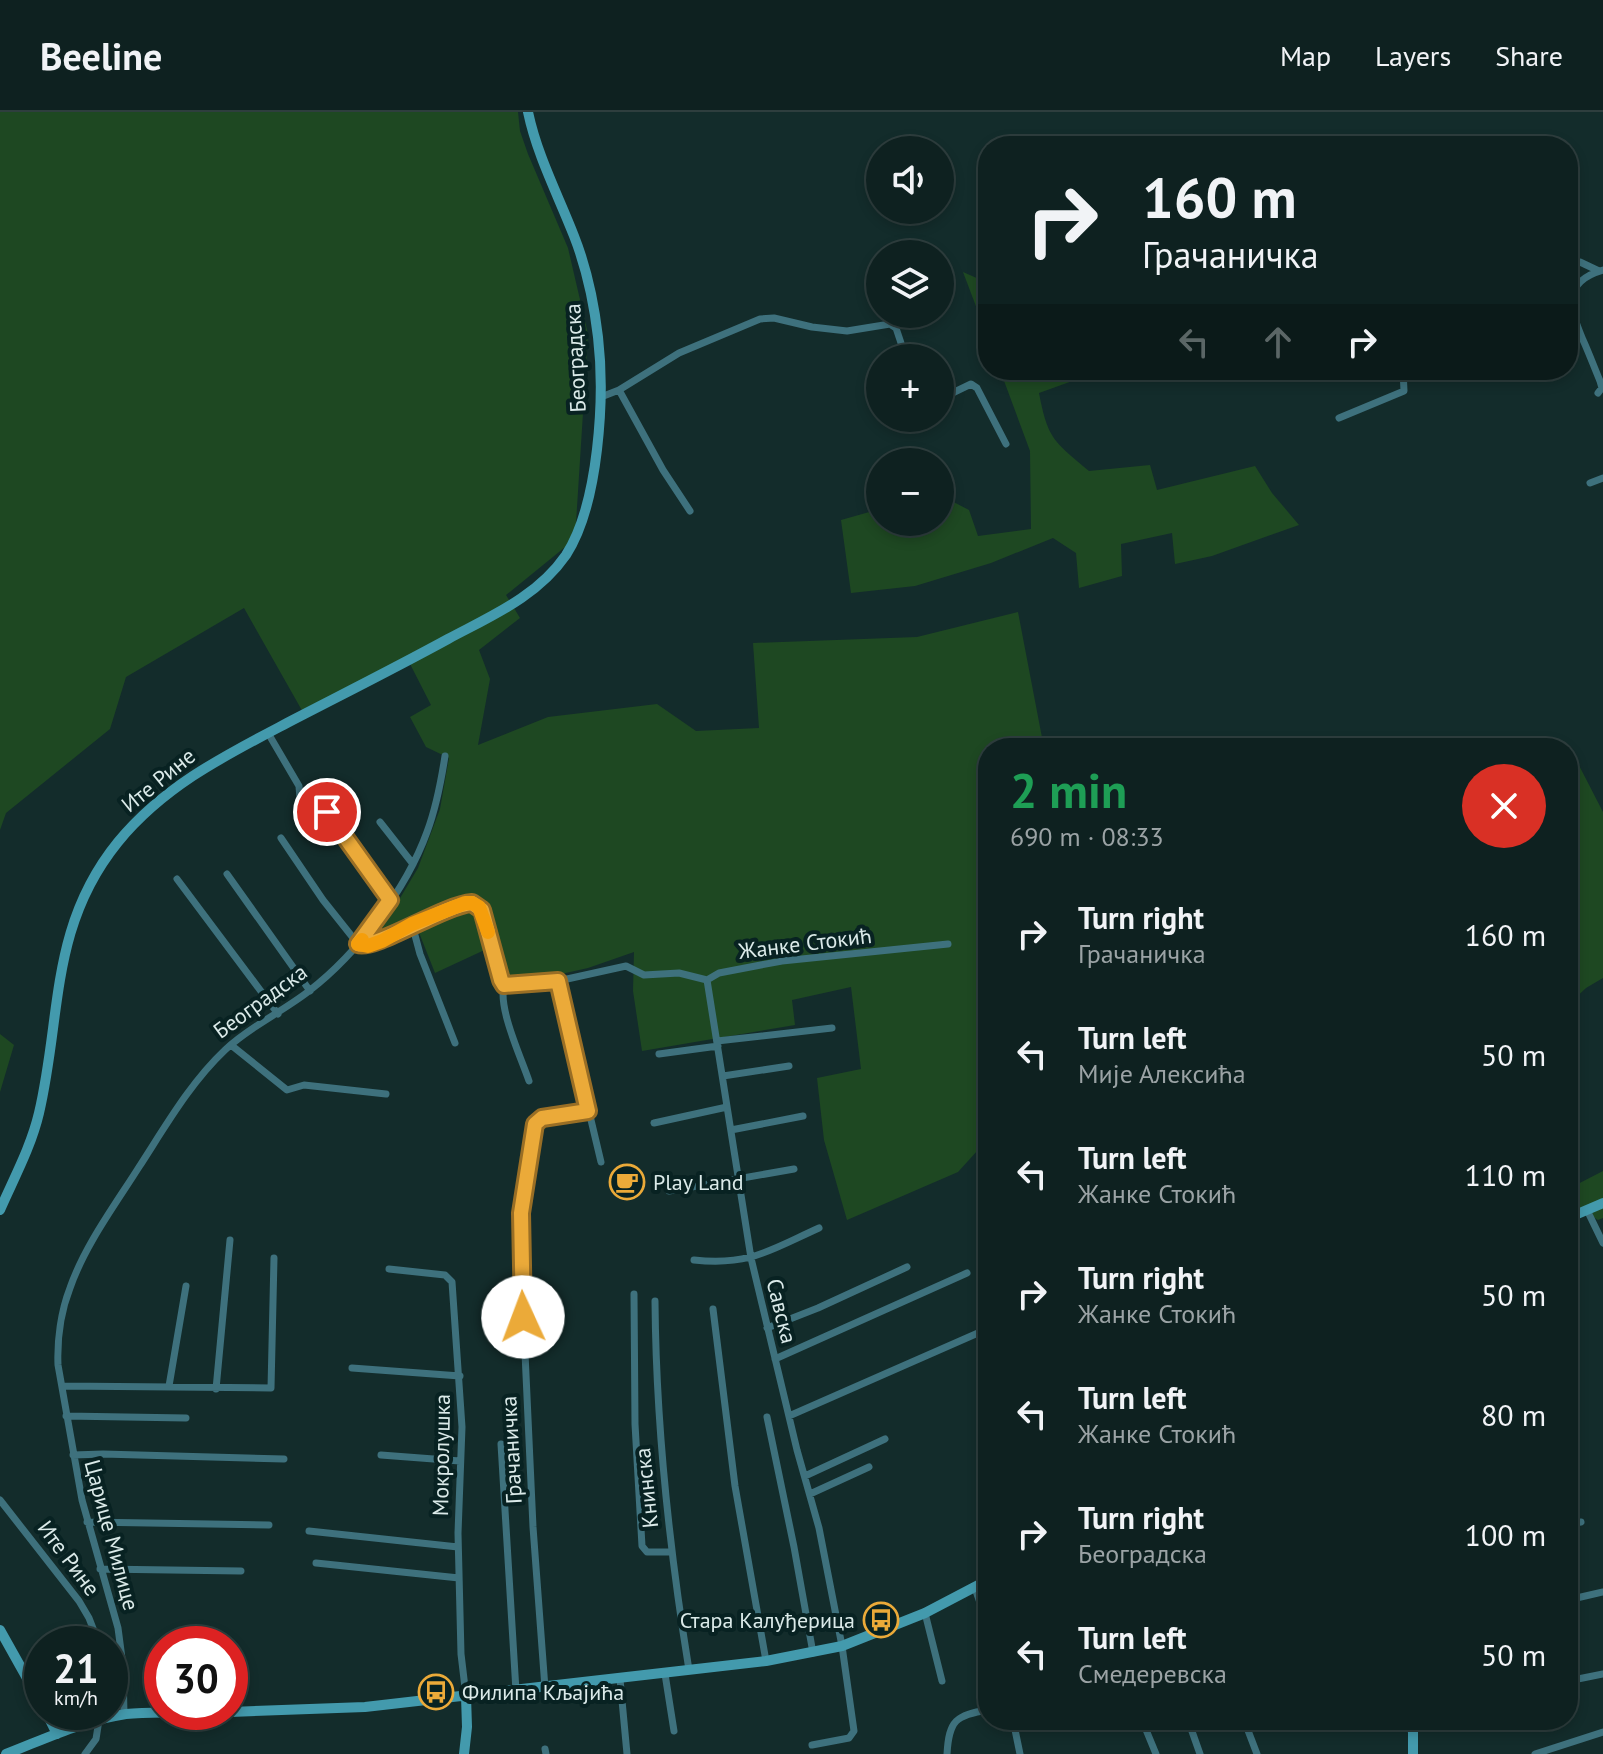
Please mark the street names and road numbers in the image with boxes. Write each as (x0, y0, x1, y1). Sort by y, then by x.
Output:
street label: Београдска (558, 303, 592, 413)
street label: Ите Рине (115, 742, 201, 818)
street label: Жанке Стокић (736, 921, 873, 965)
street label: Београдска (208, 958, 312, 1044)
street label: Савска (760, 1276, 804, 1346)
street label: Мокролушка (426, 1394, 456, 1516)
street label: Грачаничка (494, 1395, 528, 1505)
street label: Книнска (628, 1446, 664, 1530)
street label: Царице Милице (78, 1457, 146, 1613)
street label: Ите Рине (32, 1515, 106, 1601)

